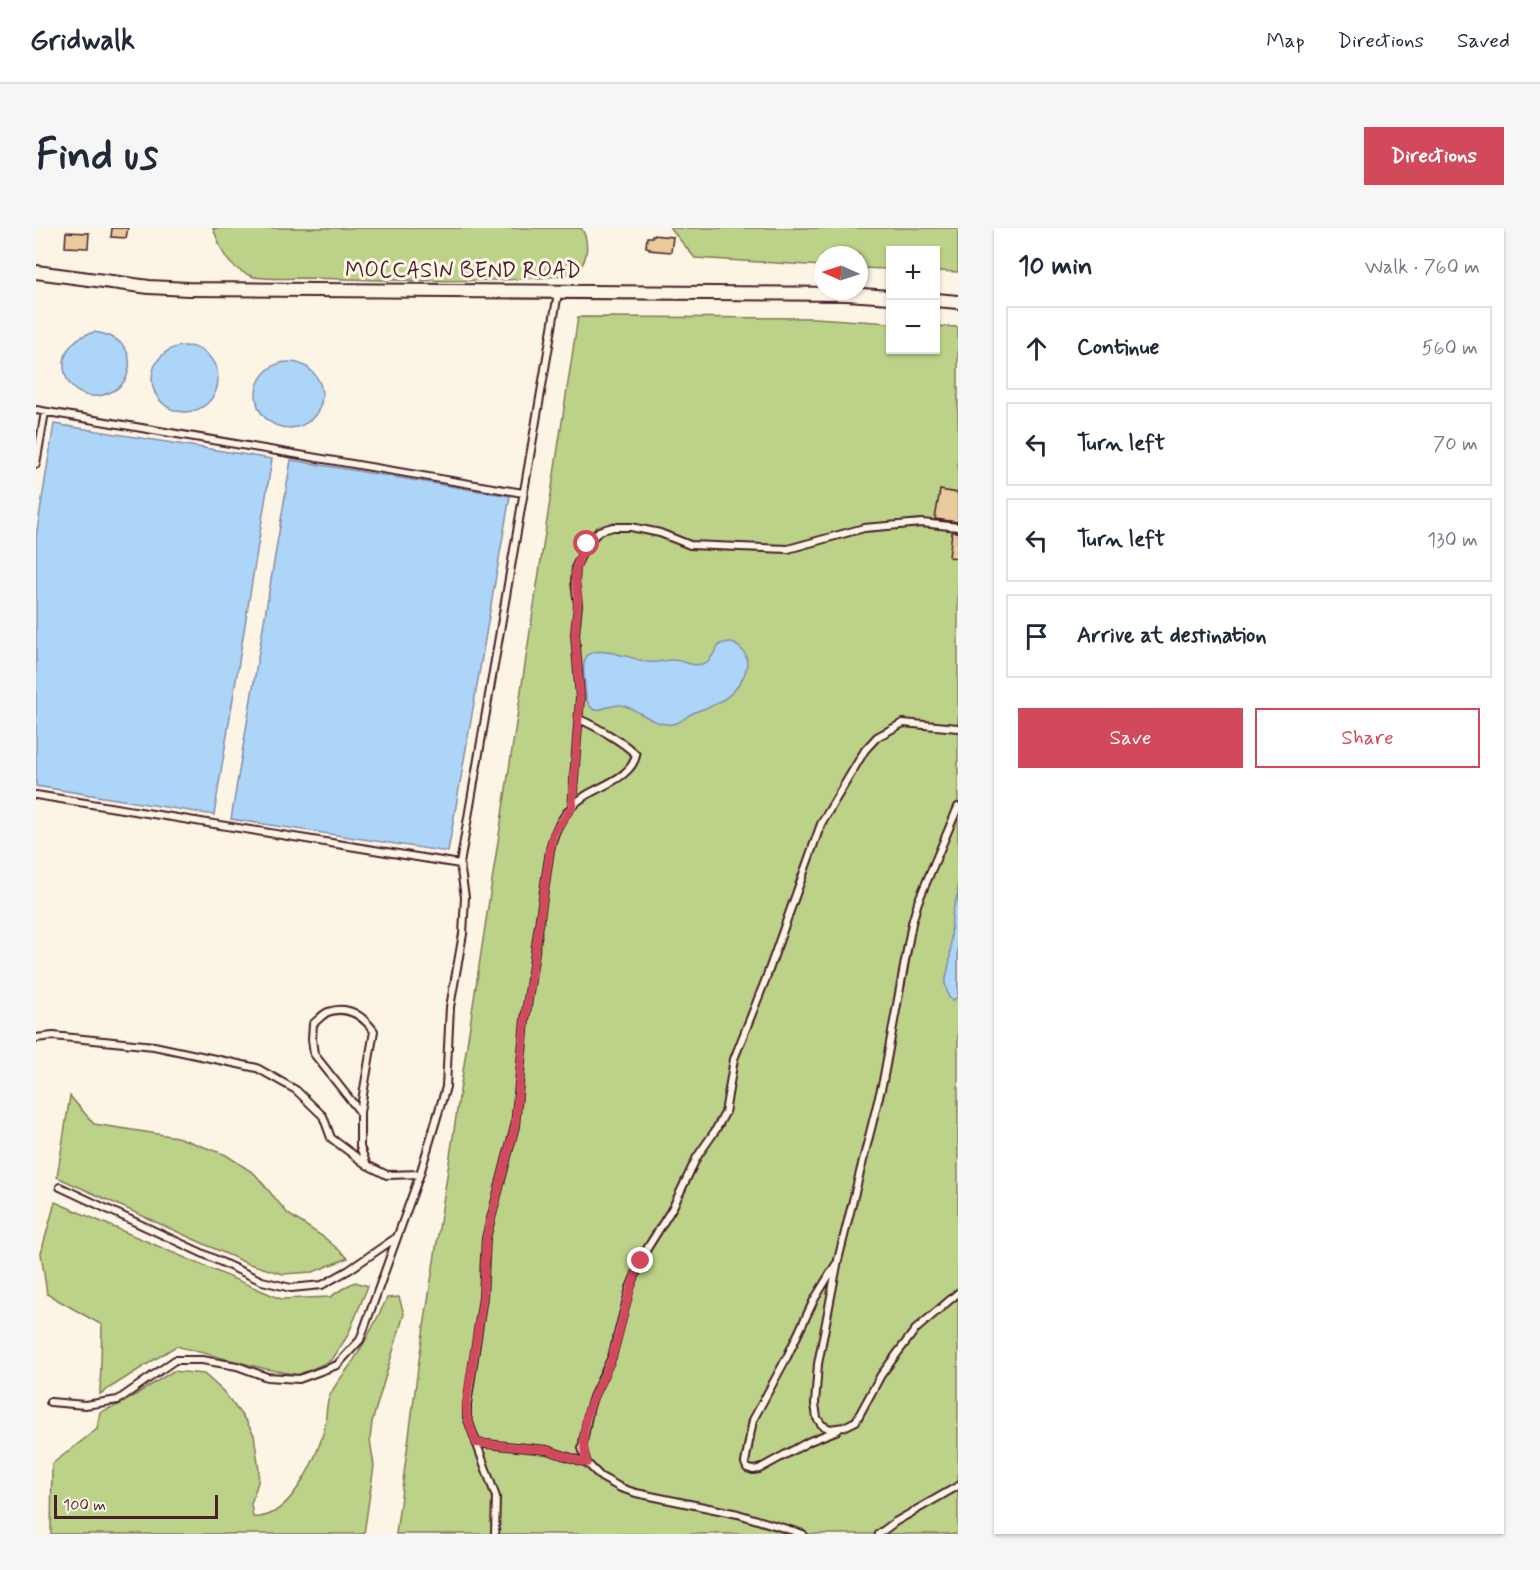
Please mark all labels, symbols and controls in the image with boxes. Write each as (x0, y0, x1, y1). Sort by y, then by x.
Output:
text: Gridwalk (30, 23, 135, 60)
text: Map (1266, 27, 1305, 55)
text: Directions (1338, 27, 1424, 55)
text: Saved (1457, 27, 1510, 55)
button: Directions (1364, 127, 1504, 185)
text: Find us (36, 129, 158, 184)
north arrow (814, 246, 868, 300)
map controls (886, 246, 940, 354)
button: + (886, 246, 940, 300)
text: 10 min (1018, 250, 1093, 284)
text: Walk · 760 m (1365, 254, 1480, 281)
street label: MOCCASIN BEND ROAD (345, 257, 581, 285)
button: − (886, 300, 940, 354)
icon: ahead (1020, 332, 1053, 365)
text: Continue (1077, 334, 1159, 362)
text: 560 m (1422, 335, 1478, 362)
icon: left (1020, 428, 1053, 461)
text: Turn left (1077, 430, 1165, 458)
text: 70 m (1433, 431, 1478, 458)
icon: left (1020, 524, 1053, 557)
text: Turn left (1077, 526, 1165, 554)
text: 130 m (1427, 527, 1478, 554)
route start (573, 530, 599, 556)
icon: arrive (1020, 620, 1053, 653)
text: Arrive at destination (1077, 622, 1267, 650)
button: Save (1018, 708, 1243, 768)
button: Share (1255, 708, 1480, 768)
route end (627, 1247, 653, 1273)
scale bar (54, 1492, 218, 1520)
text: 100 m (63, 1495, 106, 1516)

